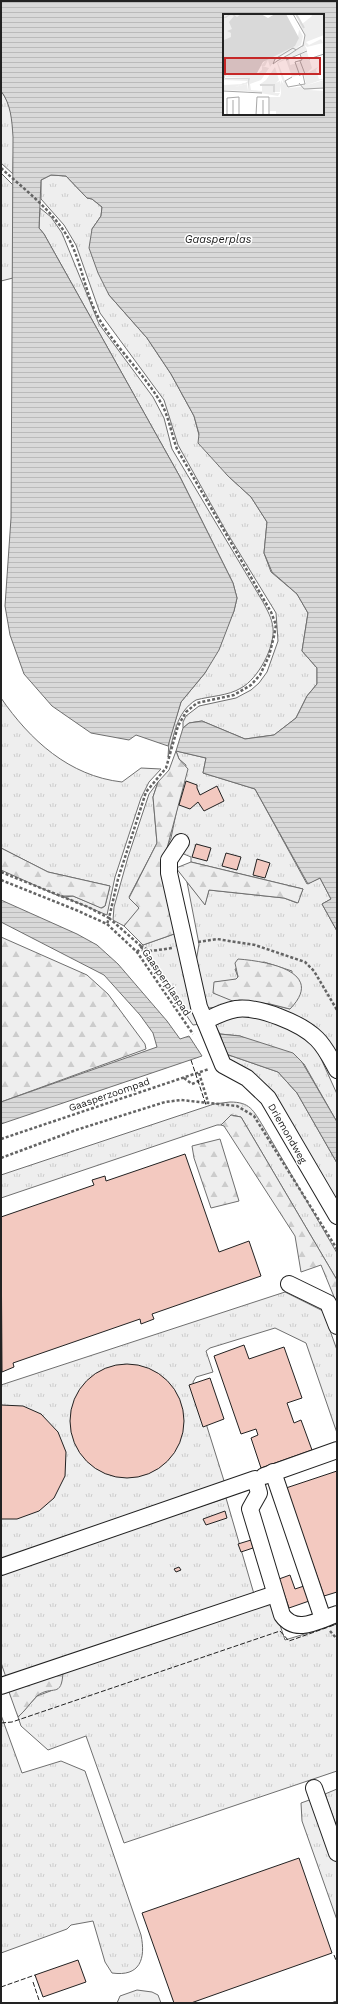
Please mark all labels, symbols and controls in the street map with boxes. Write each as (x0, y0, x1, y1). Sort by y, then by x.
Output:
inset map (223, 14, 324, 115)
water label: Gaasperplas (185, 233, 252, 246)
street label: Gaasperplaspad (140, 947, 193, 1018)
street label: Gaasperzoompad (67, 1075, 151, 1114)
street label: Driemondweg (266, 1102, 309, 1166)

